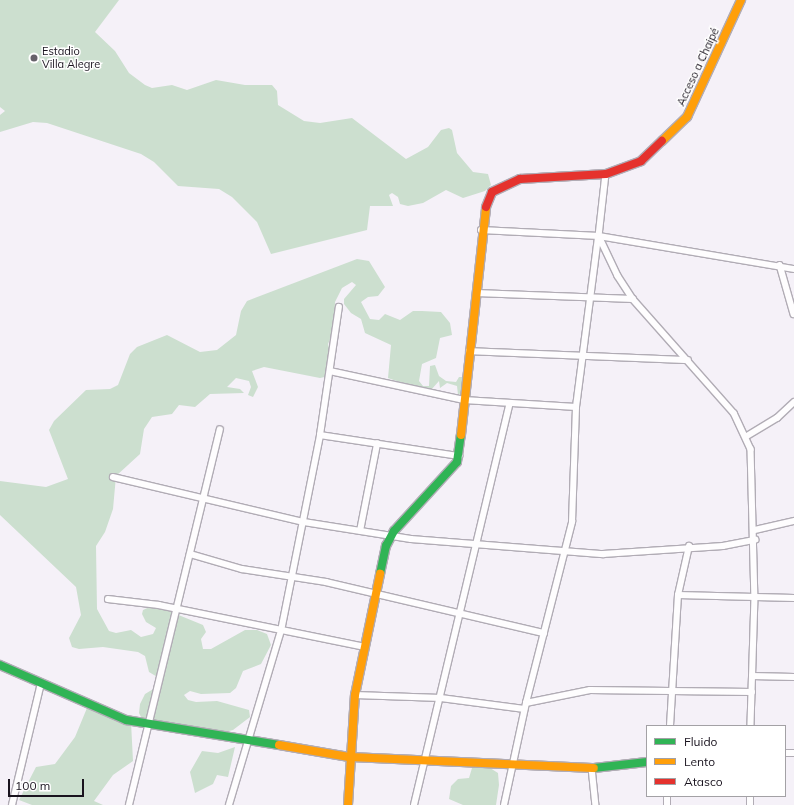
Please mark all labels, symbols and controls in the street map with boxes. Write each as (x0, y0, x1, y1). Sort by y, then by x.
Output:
street label: Acceso a Chaipé (674, 26, 722, 108)
place label: Estadio Villa Alegre (42, 45, 100, 71)
marker: Estadio Villa Alegre (29, 53, 39, 63)
legend (646, 725, 786, 797)
text: Fluido (684, 734, 717, 749)
text: Lento (684, 754, 715, 769)
scale bar (10, 771, 86, 797)
text: Atasco (684, 774, 723, 789)
text: 100 m (15, 778, 50, 793)

